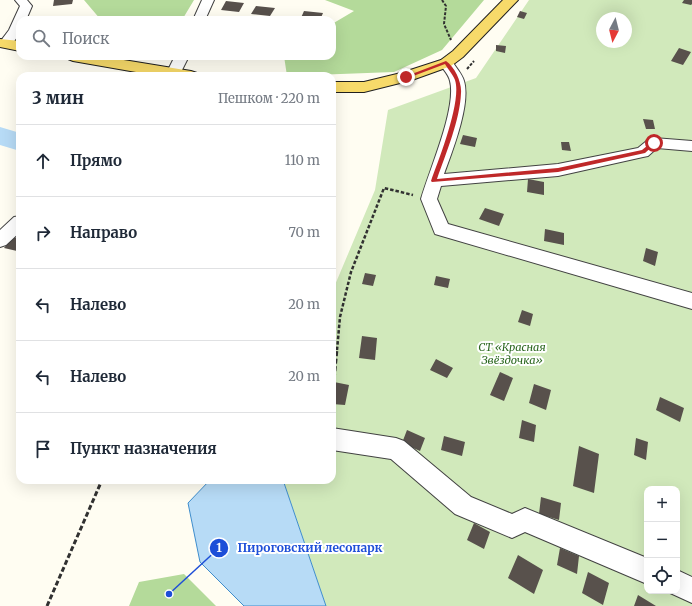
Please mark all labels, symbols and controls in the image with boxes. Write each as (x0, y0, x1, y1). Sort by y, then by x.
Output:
north arrow (596, 12, 632, 48)
search box (16, 16, 336, 60)
icon: search (30, 27, 52, 49)
text: Поиск (62, 29, 109, 48)
route end (397, 68, 415, 86)
text: 3 мин (32, 87, 84, 109)
text: Пешком · 220 m (218, 90, 320, 107)
route start (645, 134, 663, 152)
icon: ahead (32, 150, 54, 172)
text: Прямо (70, 151, 122, 170)
text: 110 m (285, 152, 320, 169)
icon: right (32, 222, 54, 244)
text: Направо (70, 223, 137, 242)
text: 70 m (289, 224, 320, 241)
icon: left (32, 294, 54, 316)
text: Налево (70, 295, 126, 314)
text: 20 m (288, 296, 320, 313)
park label: СТ «Красная Звёздочка» (478, 340, 546, 367)
icon: left (32, 366, 54, 388)
text: Налево (70, 367, 126, 386)
text: 20 m (288, 368, 320, 385)
icon: arrive (32, 438, 54, 460)
text: Пункт назначения (70, 439, 217, 458)
map controls (644, 486, 680, 594)
button: + (644, 486, 680, 522)
button: − (644, 522, 680, 558)
callout: Пироговский лесопарк (209, 536, 390, 560)
text: 1 (216, 540, 222, 555)
text: Пироговский лесопарк (237, 540, 383, 555)
button: locate (644, 558, 680, 594)

